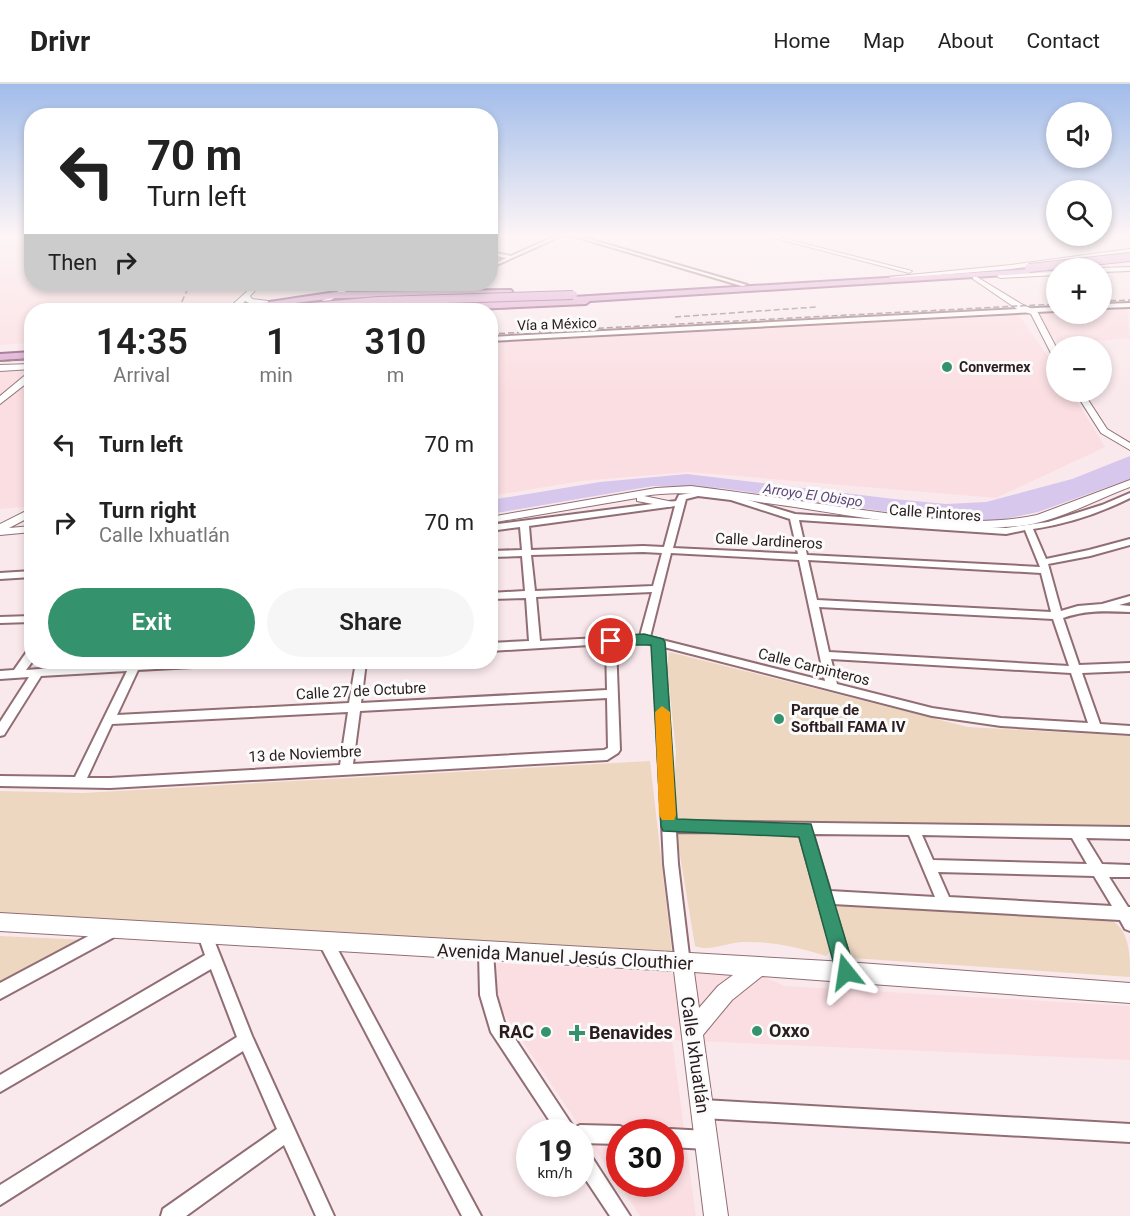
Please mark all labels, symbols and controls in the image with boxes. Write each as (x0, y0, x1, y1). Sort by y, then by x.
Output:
text: Drivr (30, 25, 90, 58)
text: Home (774, 29, 830, 53)
text: Map (863, 29, 905, 53)
text: About (938, 29, 994, 53)
text: Contact (1027, 29, 1100, 53)
map controls (1046, 102, 1112, 402)
button: sound (1046, 102, 1112, 168)
text: 70 m (147, 131, 242, 180)
icon: left (48, 132, 126, 210)
button: search (1046, 180, 1112, 246)
text: Turn left (147, 181, 247, 213)
icon: right (109, 246, 142, 279)
text: Then (48, 250, 97, 275)
button: + (1046, 258, 1112, 324)
street label: Vía a México (517, 315, 597, 333)
text: 14:35 (96, 321, 188, 363)
text: 1 (266, 321, 286, 363)
text: 310 (365, 321, 426, 363)
button: − (1046, 336, 1112, 402)
place label: Convermex (959, 359, 1031, 375)
marker: Convermex (940, 360, 954, 374)
text: Arrival (113, 363, 170, 387)
text: min (259, 363, 293, 387)
text: m (387, 363, 404, 387)
icon: left (48, 428, 81, 461)
text: Turn left (99, 432, 183, 457)
text: 70 m (425, 432, 474, 457)
water label: Arroyo El Obispo (761, 480, 864, 510)
text: Turn right (99, 498, 196, 523)
street label: Calle Pintores (888, 501, 982, 525)
icon: right (48, 506, 81, 539)
text: 70 m (425, 510, 474, 535)
text: Calle Ixhuatlán (99, 523, 230, 547)
street label: Calle Jardineros (715, 529, 823, 553)
button: Exit (48, 588, 255, 657)
button: Share (267, 588, 474, 657)
pin (585, 615, 636, 666)
icon: arrive (594, 624, 627, 657)
street label: Calle Carpinteros (756, 644, 872, 690)
street label: Calle 27 de Octubre (295, 679, 427, 703)
place label: Parque de Softball FAMA IV (791, 701, 906, 736)
marker: Parque de Softball FAMA IV (772, 712, 786, 726)
street label: 13 de Noviembre (248, 742, 362, 766)
street label: Avenida Manuel Jesús Clouthier (436, 939, 694, 974)
position arrow (814, 940, 878, 1004)
street label: Calle Ixhuatlán (677, 995, 714, 1115)
place label: Oxxo (769, 1020, 810, 1041)
place label: RAC (499, 1021, 534, 1042)
place label: Benavides (589, 1022, 673, 1043)
marker: Oxxo (750, 1024, 764, 1038)
marker: RAC (539, 1025, 553, 1039)
marker: Benavides (570, 1026, 584, 1040)
speed limit sign: 30 (606, 1119, 684, 1197)
text: 19 (538, 1133, 572, 1168)
text: km/h (537, 1164, 573, 1182)

